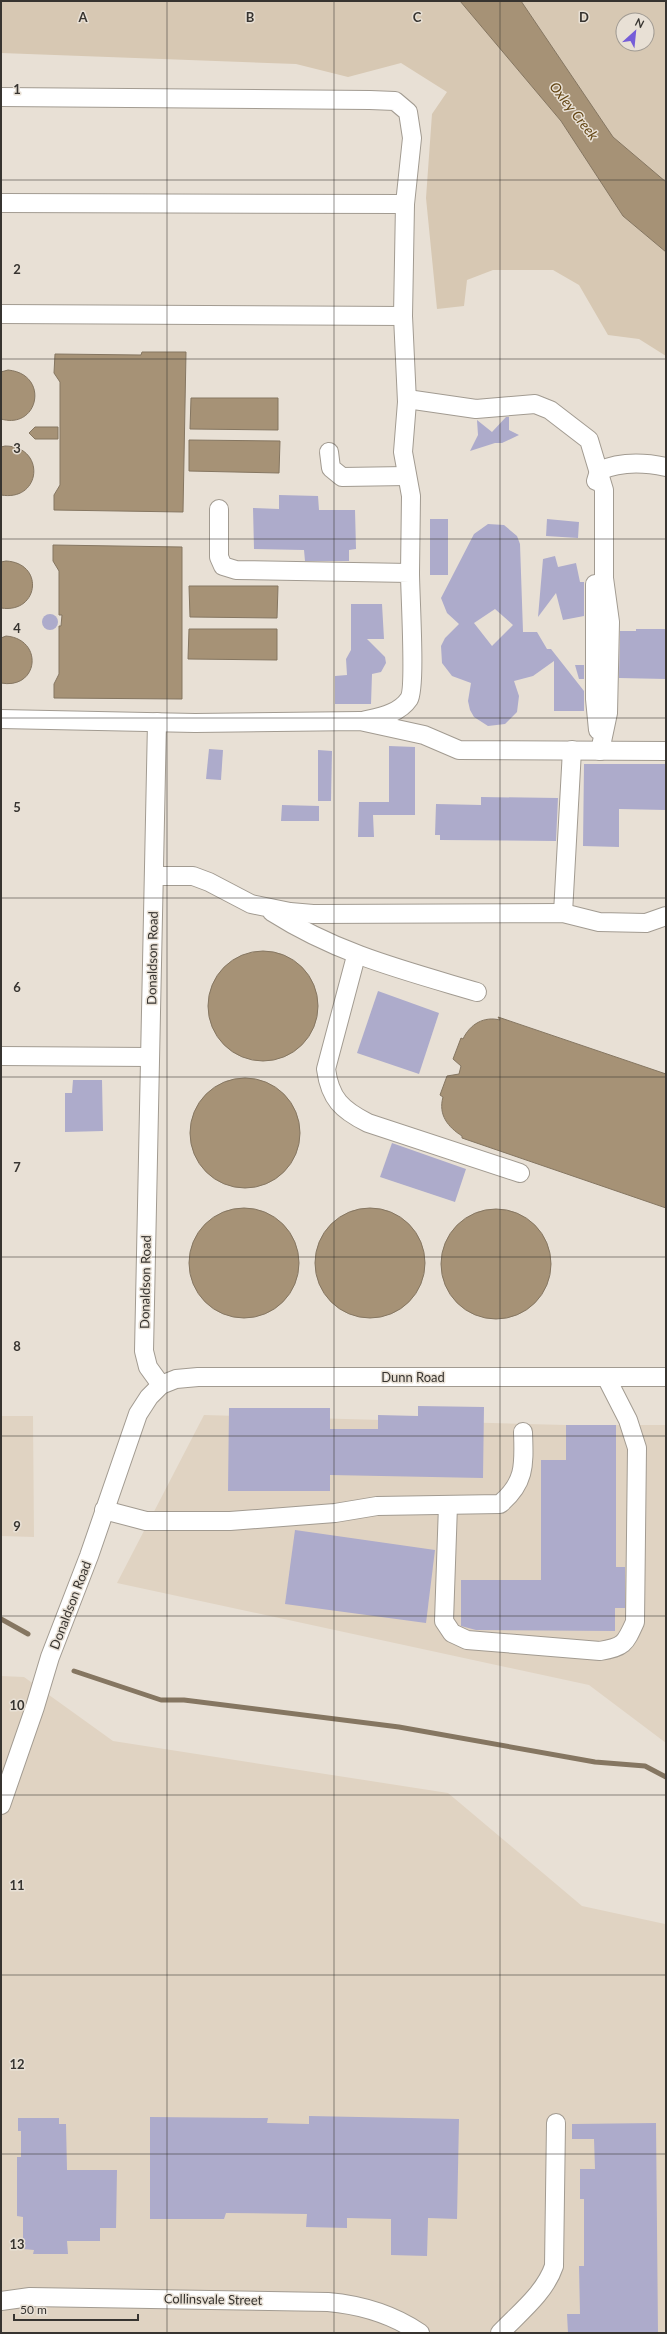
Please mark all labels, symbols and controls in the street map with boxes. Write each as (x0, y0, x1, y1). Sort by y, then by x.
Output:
text: A (77, 9, 88, 25)
text: B (246, 9, 255, 25)
text: C (413, 9, 422, 25)
text: D (579, 9, 589, 25)
north arrow (615, 12, 655, 52)
text: N (633, 15, 646, 30)
water label: Oxley Creek (546, 78, 603, 143)
text: 1 (13, 81, 21, 97)
text: 2 (13, 261, 21, 277)
text: 3 (13, 440, 21, 456)
text: 4 (13, 620, 21, 636)
text: 5 (13, 799, 21, 815)
street label: Donaldson Road (143, 911, 161, 1005)
text: 6 (13, 979, 21, 995)
text: 7 (13, 1159, 21, 1175)
street label: Donaldson Road (136, 1235, 154, 1329)
text: 8 (13, 1338, 21, 1354)
street label: Dunn Road (381, 1369, 445, 1385)
text: 9 (13, 1518, 21, 1534)
street label: Donaldson Road (46, 1558, 94, 1652)
text: 10 (9, 1697, 25, 1713)
text: 11 (9, 1877, 25, 1893)
text: 12 (9, 2056, 25, 2072)
text: 13 (9, 2236, 25, 2252)
street label: Collinsvale Street (164, 2290, 263, 2308)
scale bar (14, 2296, 138, 2322)
text: 50 m (20, 2302, 47, 2317)

